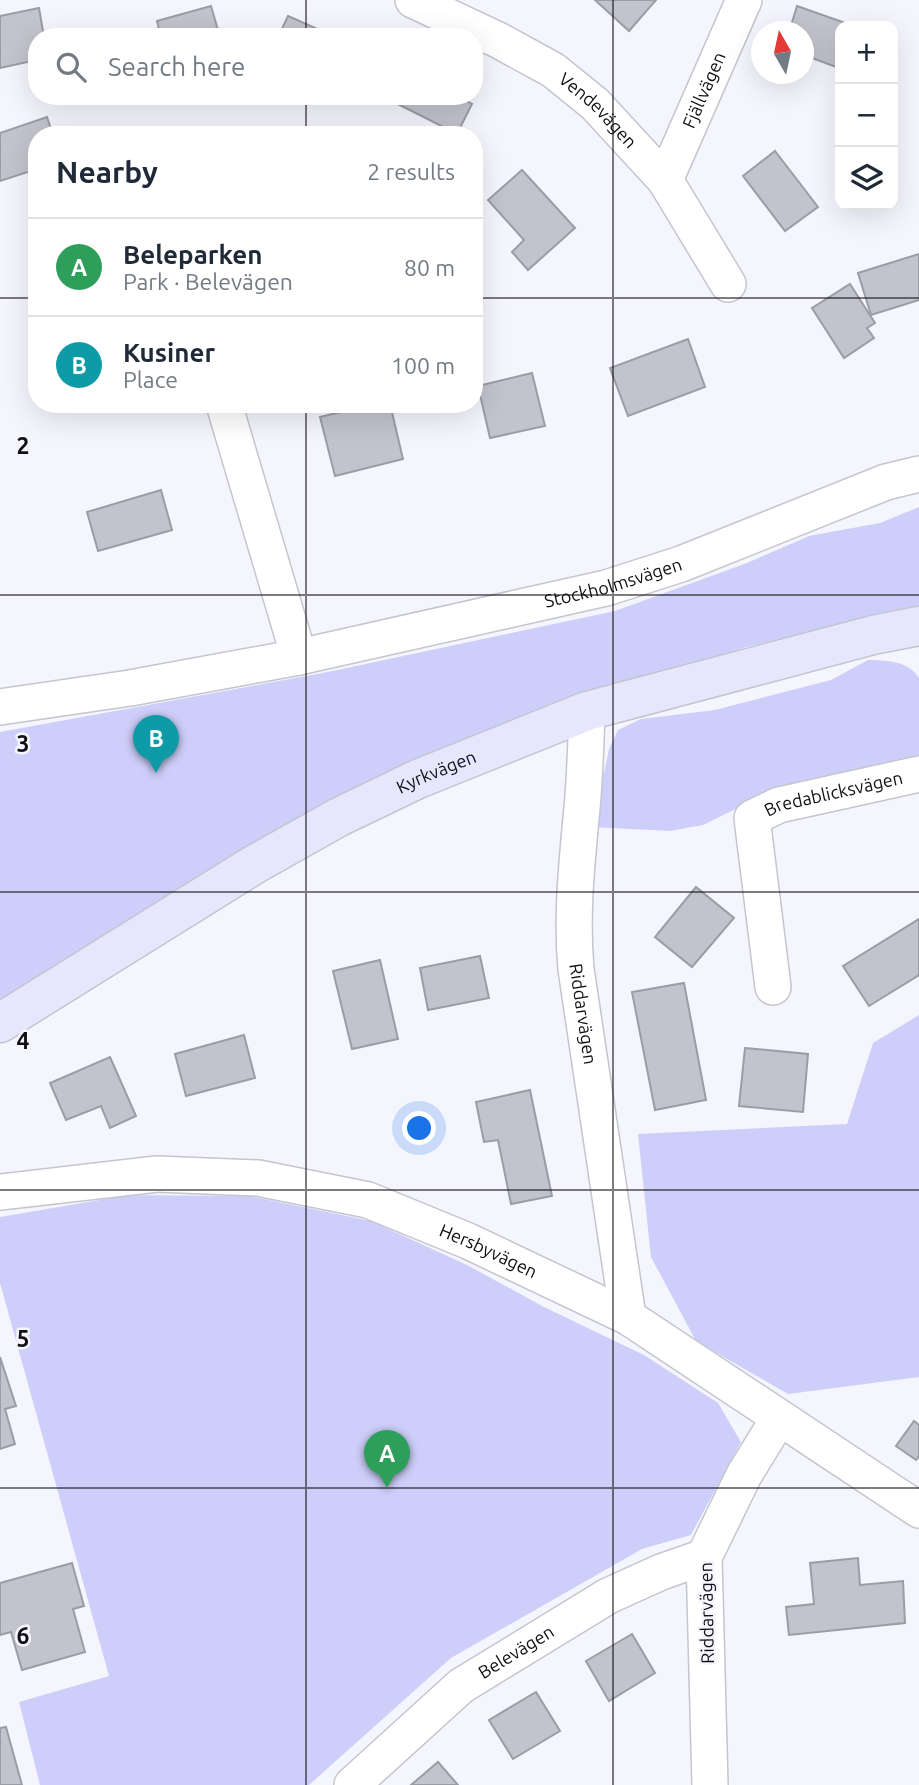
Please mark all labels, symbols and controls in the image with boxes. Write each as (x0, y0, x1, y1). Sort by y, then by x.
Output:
north arrow (751, 21, 814, 84)
map controls (835, 21, 898, 210)
button: + (835, 21, 898, 84)
search box (28, 28, 483, 105)
icon: search (52, 48, 90, 86)
street label: Fjällvägen (678, 49, 729, 131)
text: Search here (108, 52, 245, 81)
street label: Vendevägen (555, 68, 641, 152)
button: − (835, 84, 898, 147)
button: layers (835, 147, 898, 210)
text: Nearby (56, 155, 158, 189)
text: 2 results (367, 159, 455, 184)
text: Beleparken (123, 240, 262, 269)
text: A (71, 255, 87, 280)
text: 80 m (404, 255, 455, 280)
text: Park · Belevägen (123, 269, 293, 294)
text: Kusiner (123, 338, 215, 367)
text: B (71, 353, 87, 378)
text: 100 m (391, 353, 455, 378)
text: Place (123, 367, 178, 392)
text: 2 (17, 433, 29, 458)
street label: Stockholmsvägen (542, 553, 684, 611)
pin: B (133, 715, 179, 773)
text: 3 (17, 731, 29, 756)
street label: Kyrkvägen (393, 746, 479, 797)
street label: Bredablicksvägen (761, 767, 904, 820)
street label: Riddarvägen (566, 962, 601, 1066)
text: 4 (17, 1028, 30, 1053)
your location (402, 1111, 436, 1145)
street label: Hersbyvägen (437, 1219, 541, 1281)
text: 5 (17, 1326, 29, 1351)
pin: A (364, 1430, 410, 1488)
street label: Riddarvägen (695, 1562, 717, 1664)
street label: Belevägen (474, 1621, 557, 1682)
text: 6 (17, 1623, 30, 1648)

